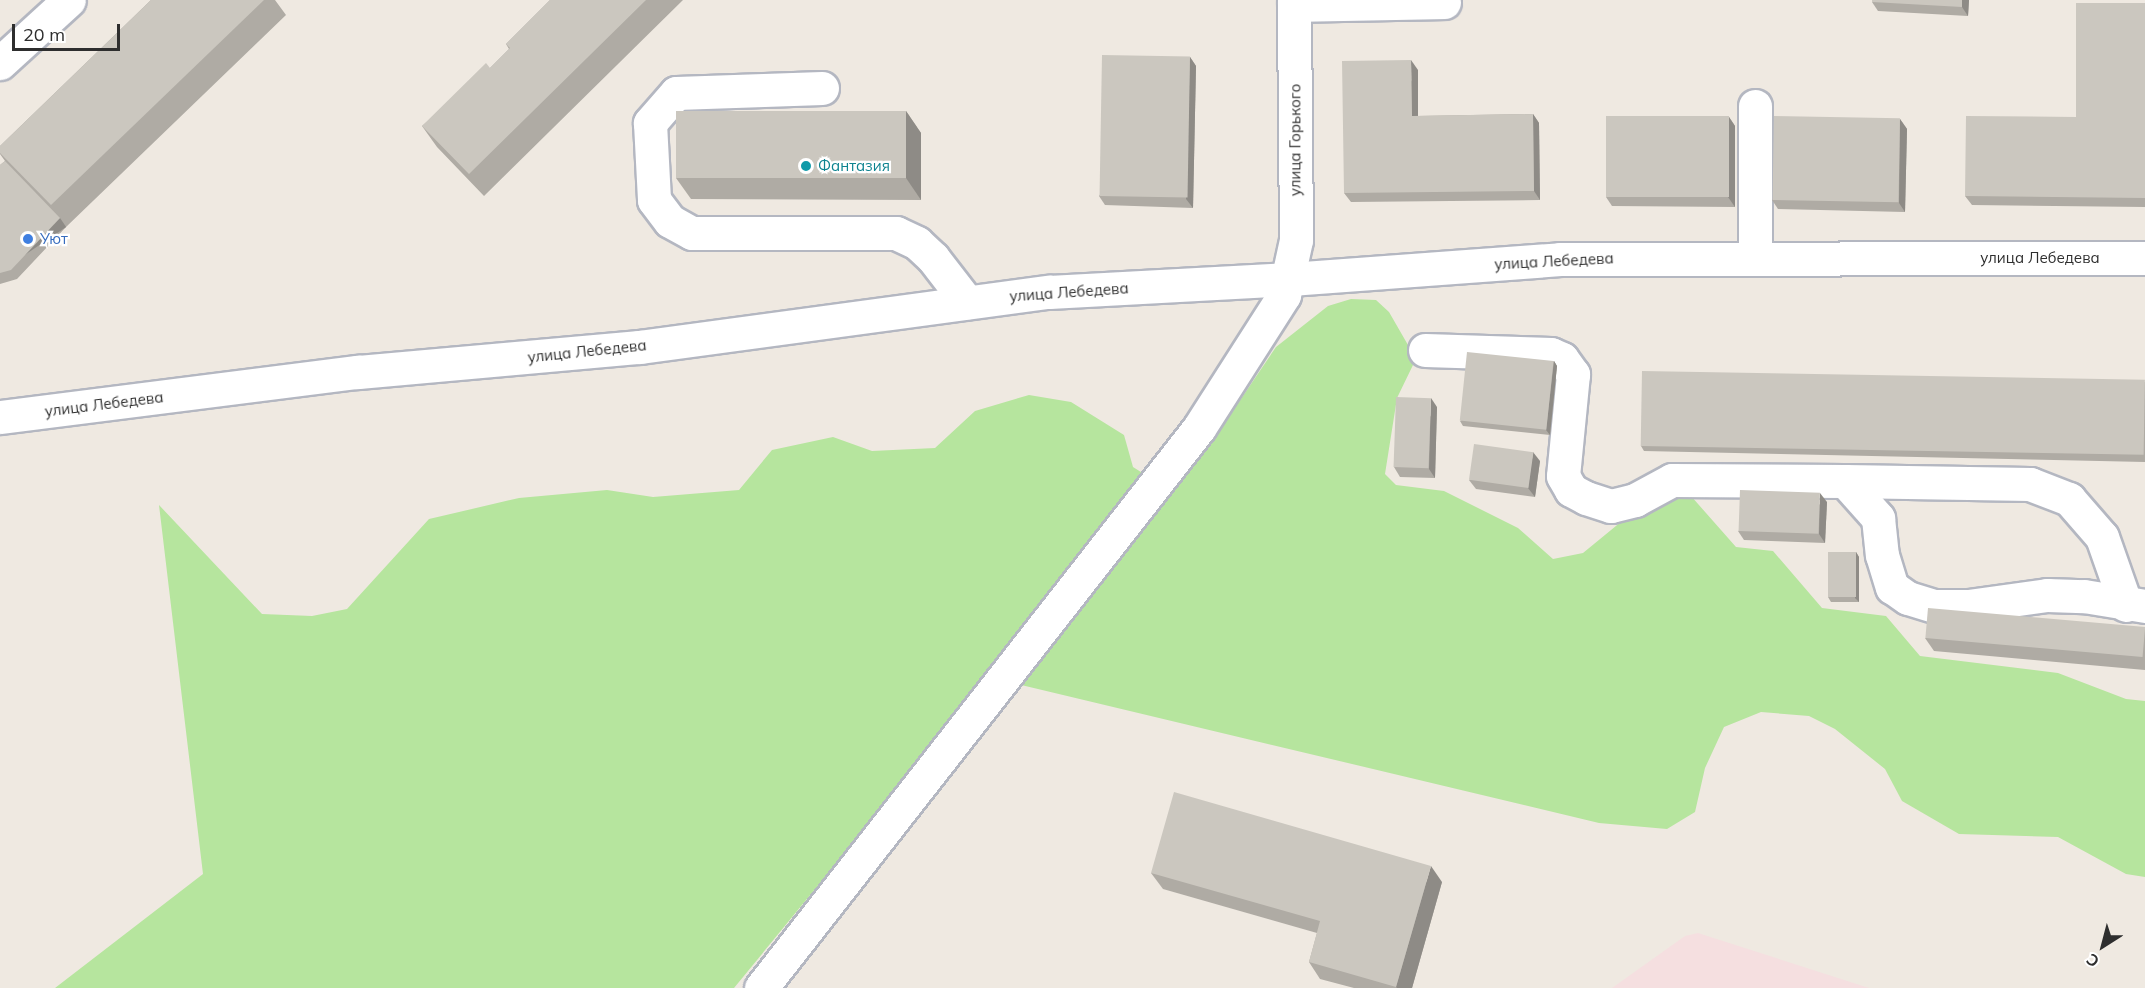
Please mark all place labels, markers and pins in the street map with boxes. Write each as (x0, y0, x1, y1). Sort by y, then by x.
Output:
place label: Фантазия (818, 157, 890, 175)
marker: Фантазия (799, 159, 813, 173)
place label: Уют (40, 230, 68, 248)
marker: Уют (21, 232, 35, 246)

